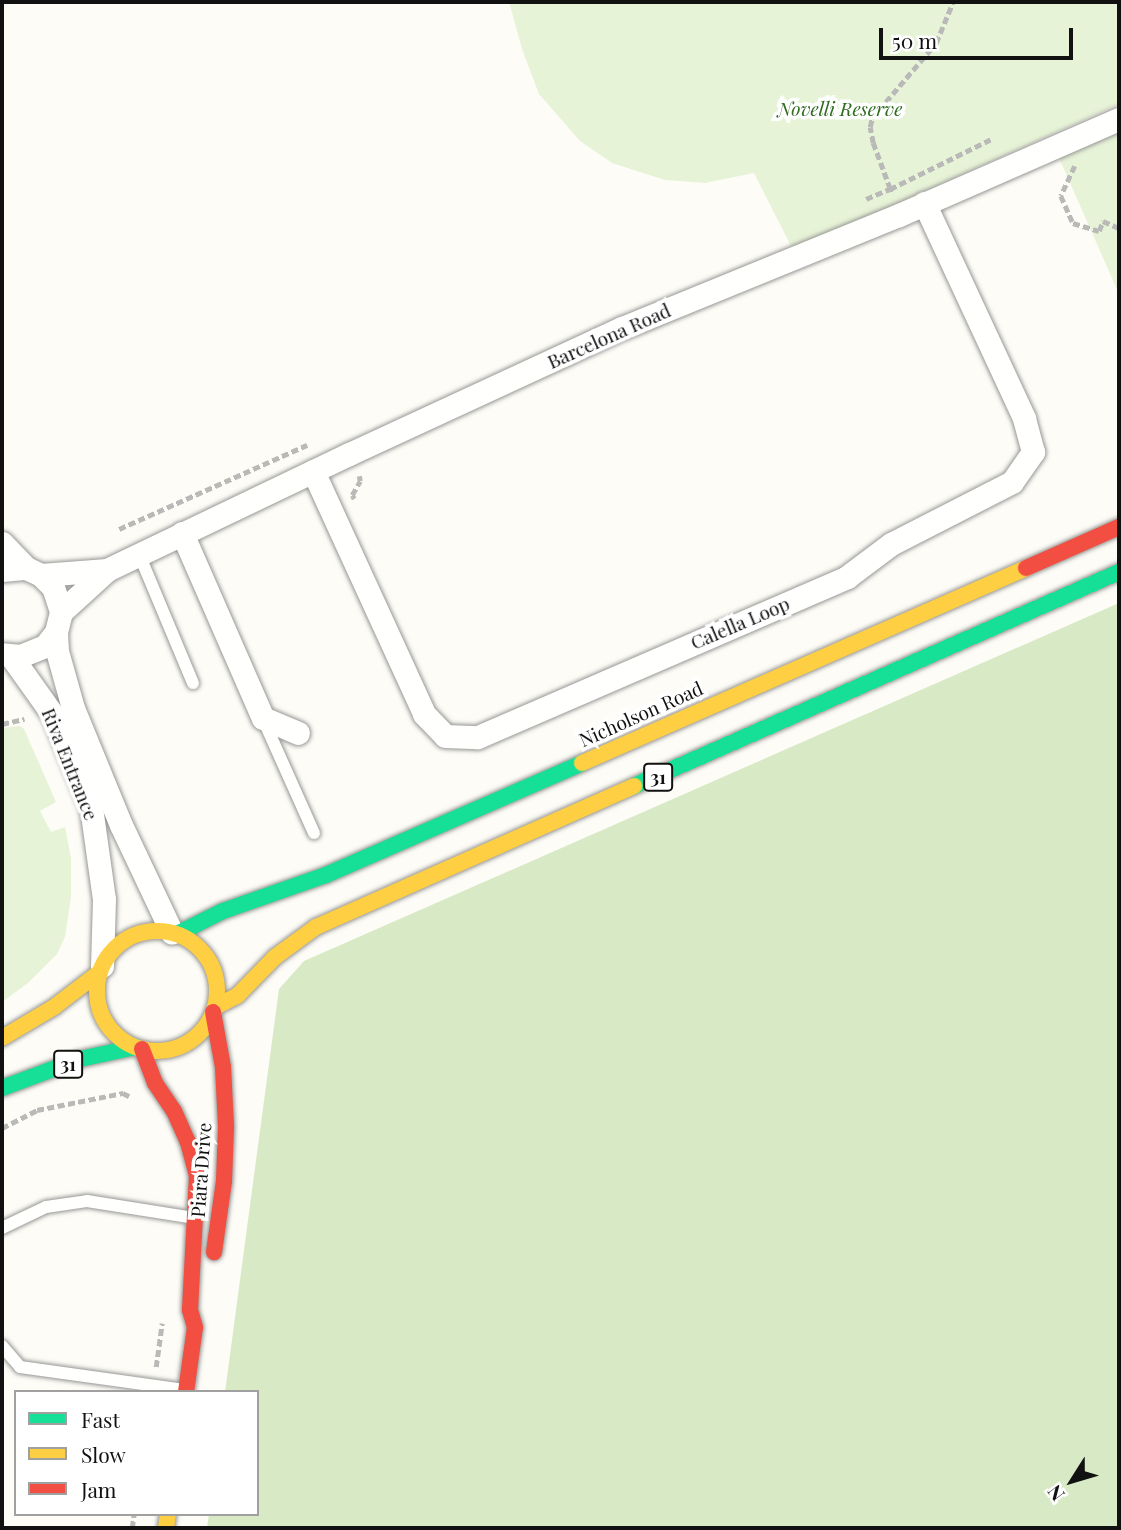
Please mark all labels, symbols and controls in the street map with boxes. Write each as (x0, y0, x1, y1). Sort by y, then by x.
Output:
scale bar (883, 14, 1077, 58)
text: 50 m (892, 26, 937, 54)
park label: Novelli Reserve (778, 98, 902, 120)
street label: Barcelona Road (544, 299, 674, 373)
street label: Calella Loop (687, 592, 793, 654)
street label: Nicholson Road (576, 677, 706, 751)
street label: Riva Entrance (37, 705, 103, 823)
road number: 31 (642, 762, 674, 792)
road number: 31 (52, 1050, 84, 1078)
street label: Piara Drive (186, 1122, 216, 1218)
legend (14, 1390, 259, 1516)
text: Fast (81, 1405, 120, 1433)
text: Slow (81, 1440, 126, 1468)
north arrow (1037, 1446, 1107, 1516)
text: Jam (81, 1475, 117, 1503)
text: N (1041, 1480, 1070, 1507)

